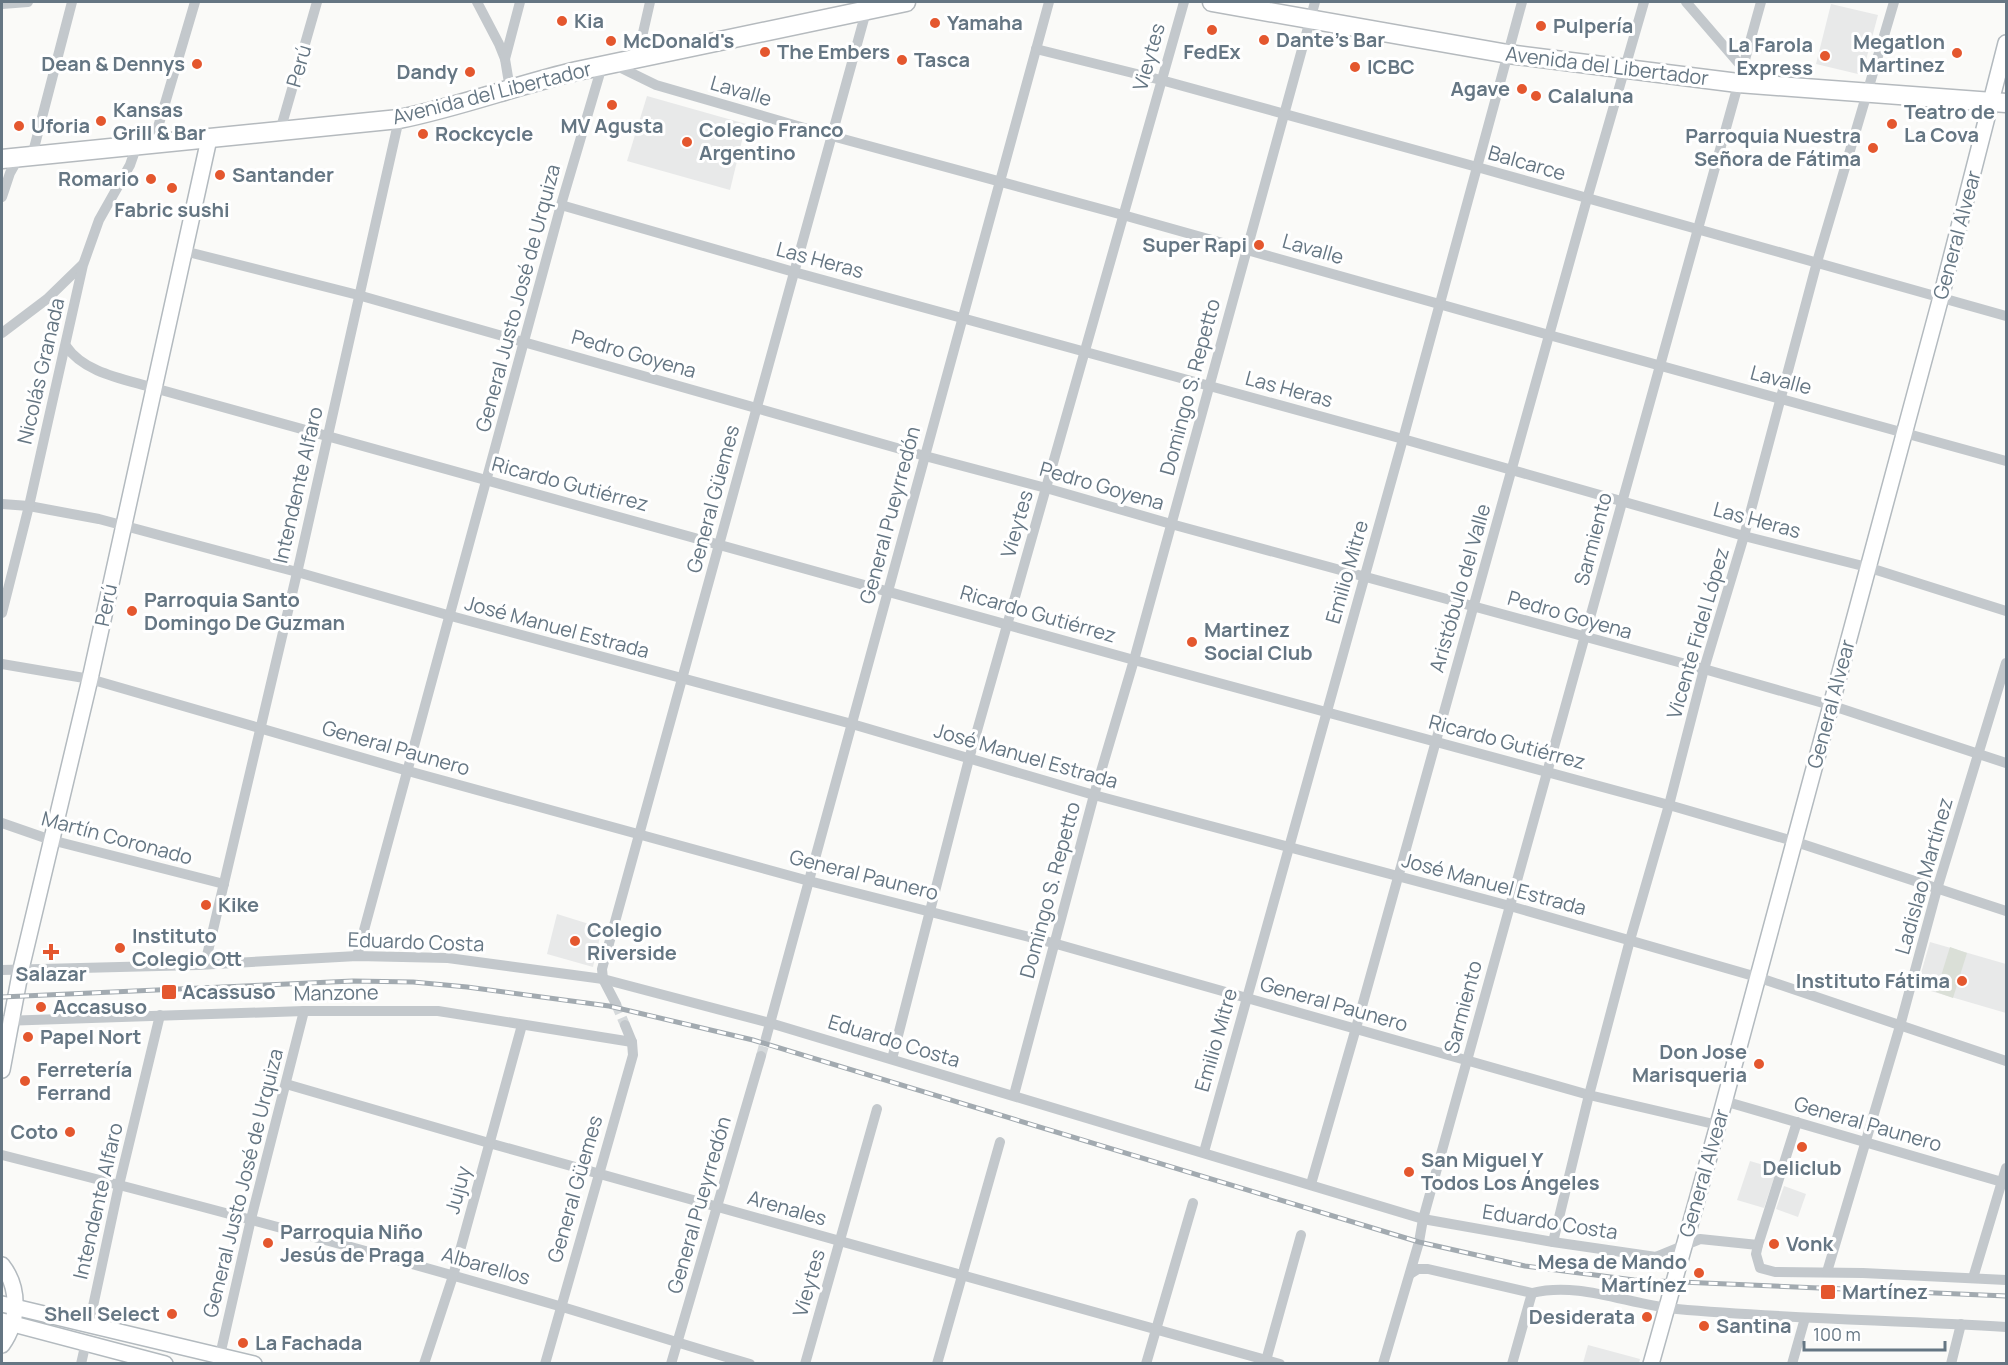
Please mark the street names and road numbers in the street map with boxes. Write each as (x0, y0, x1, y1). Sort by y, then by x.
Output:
street label: Vieytes (1126, 20, 1171, 94)
street label: Avenida del Libertador (1504, 40, 1710, 91)
street label: Perú (280, 42, 317, 90)
street label: Avenida del Libertador (389, 55, 594, 130)
street label: Lavalle (707, 69, 775, 112)
street label: Balcarce (1485, 139, 1569, 186)
street label: General Justo José de Urquiza (469, 161, 566, 435)
street label: General Alvear (1926, 167, 1987, 302)
street label: Lavalle (1279, 227, 1347, 270)
street label: Las Heras (773, 235, 867, 284)
street label: Nicolás Granada (11, 295, 70, 447)
street label: Domingo S. Repetto (1153, 296, 1226, 478)
street label: Pedro Goyena (569, 323, 700, 384)
street label: Lavalle (1747, 358, 1815, 401)
street label: Las Heras (1242, 364, 1336, 413)
street label: Intendente Alfaro (266, 404, 329, 566)
street label: General Güemes (680, 422, 745, 576)
street label: General Pueyrredón (853, 423, 926, 607)
street label: Ricardo Gutiérrez (489, 450, 651, 517)
street label: Pedro Goyena (1037, 455, 1168, 516)
street label: Vieytes (994, 487, 1039, 561)
street label: Sarmiento (1567, 489, 1618, 588)
street label: Las Heras (1710, 495, 1804, 544)
street label: Aristóbulo del Valle (1423, 500, 1497, 675)
street label: Emilio Mitre (1319, 517, 1374, 627)
street label: Vicente Fidel López (1660, 544, 1735, 722)
street label: Ricardo Gutiérrez (957, 578, 1119, 649)
street label: Perú (88, 581, 123, 629)
street label: Pedro Goyena (1505, 584, 1636, 645)
street label: José Manuel Estrada (462, 589, 652, 664)
street label: General Alvear (1800, 636, 1861, 771)
street label: Ricardo Gutiérrez (1426, 708, 1588, 775)
street label: General Paunero (319, 714, 473, 782)
street label: José Manuel Estrada (931, 716, 1121, 795)
street label: Ladislao Martínez (1888, 794, 1959, 957)
street label: Domingo S. Repetto (1013, 799, 1086, 981)
street label: Martín Coronado (39, 804, 196, 871)
street label: General Paunero (787, 843, 942, 906)
street label: José Manuel Estrada (1399, 846, 1589, 921)
street label: Eduardo Costa (347, 926, 485, 957)
street label: Sarmiento (1437, 957, 1488, 1056)
street label: General Paunero (1257, 970, 1411, 1038)
street label: Manzone (293, 978, 379, 1007)
street label: Emilio Mitre (1188, 985, 1243, 1095)
street label: Eduardo Costa (825, 1008, 963, 1073)
street label: General Justo José de Urquiza (196, 1046, 289, 1320)
street label: General Paunero (1791, 1090, 1945, 1158)
street label: General Alvear (1672, 1105, 1735, 1240)
street label: General Güemes (541, 1112, 608, 1266)
street label: General Pueyrredón (660, 1113, 737, 1297)
street label: Intendente Alfaro (66, 1120, 129, 1282)
street label: Jujuy (438, 1162, 477, 1217)
street label: Arenales (745, 1183, 830, 1232)
street label: Eduardo Costa (1481, 1197, 1620, 1246)
street label: Albarellos (439, 1240, 533, 1291)
street label: Vieytes (786, 1246, 831, 1320)

